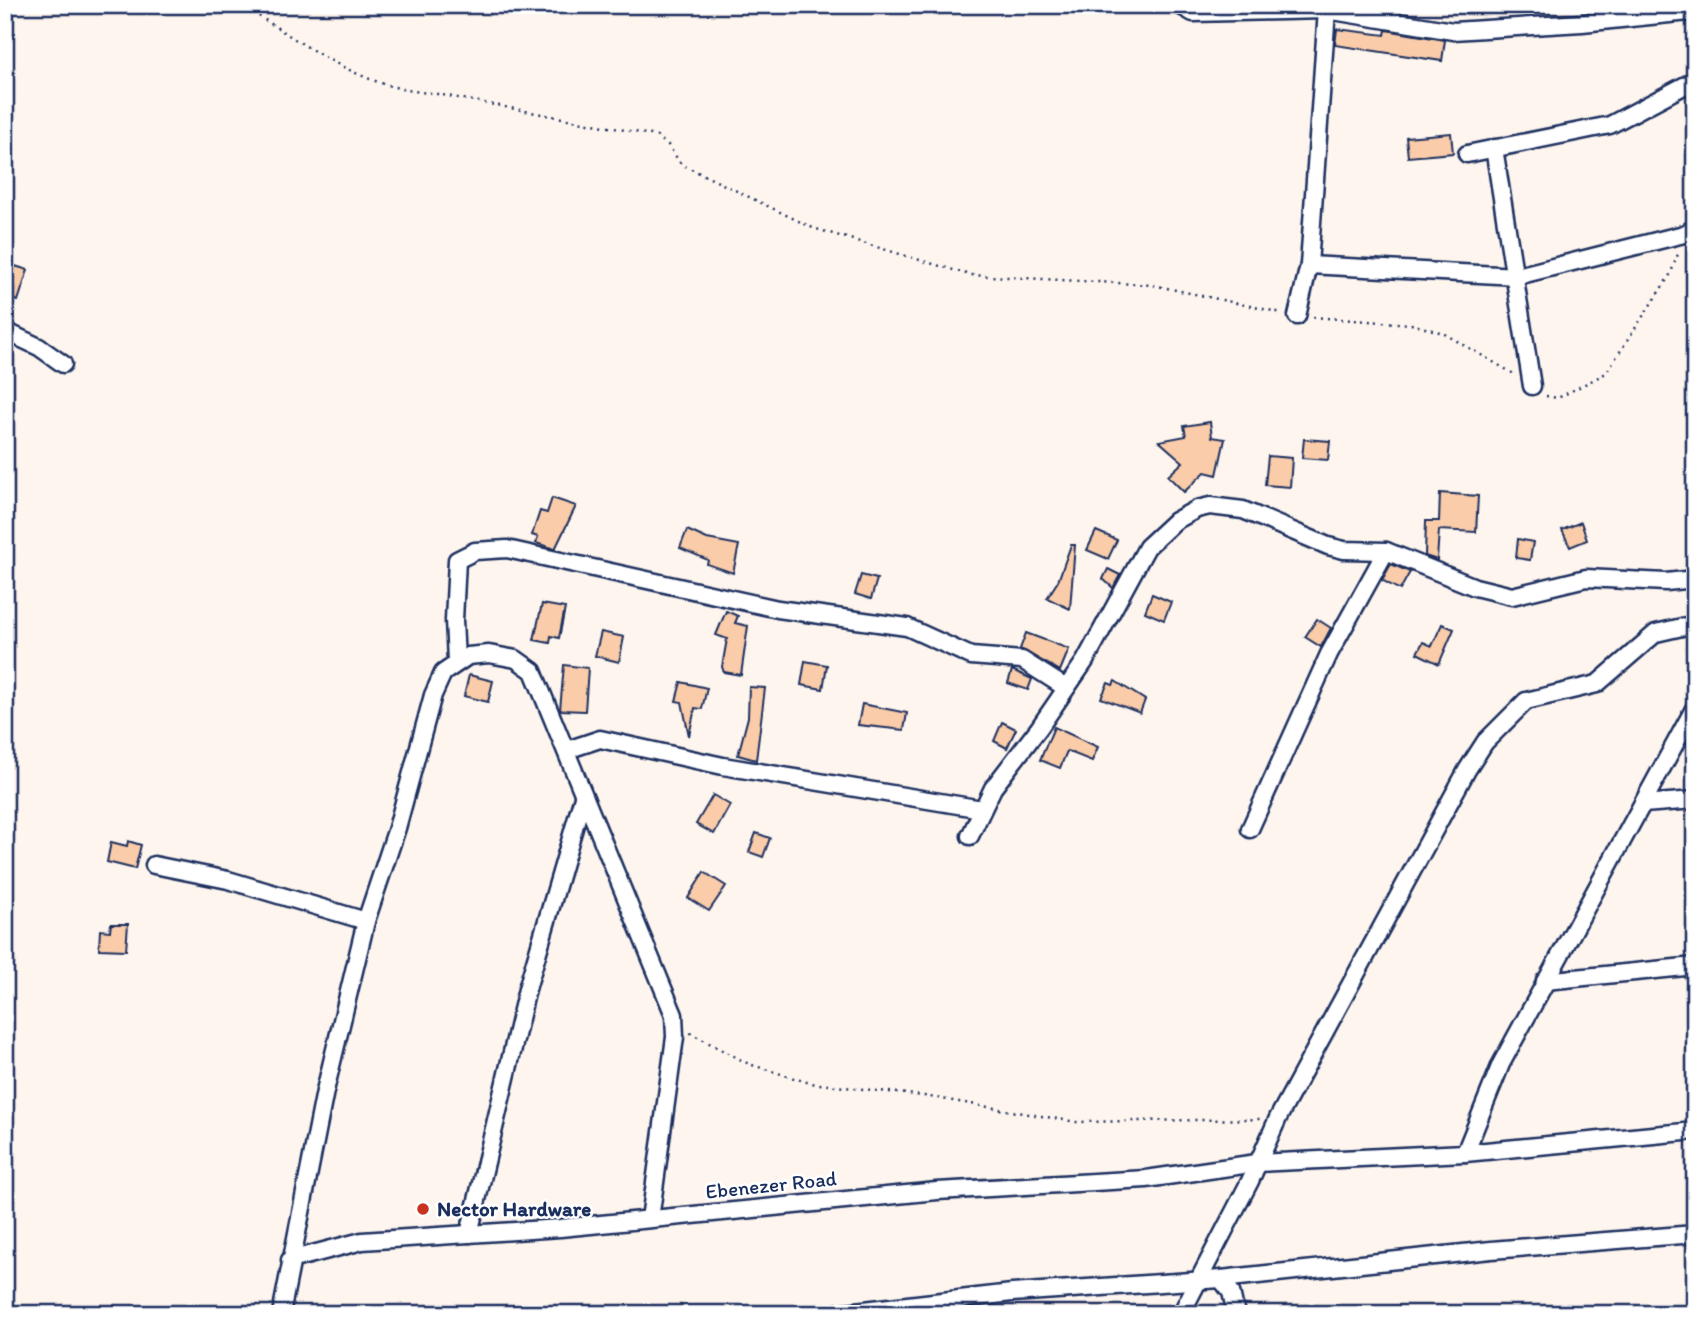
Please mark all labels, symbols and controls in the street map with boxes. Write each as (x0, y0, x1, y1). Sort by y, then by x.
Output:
street label: Ebenezer Road (704, 1165, 838, 1204)
place label: Nector Hardware (437, 1196, 591, 1221)
marker: Nector Hardware (415, 1201, 431, 1217)

